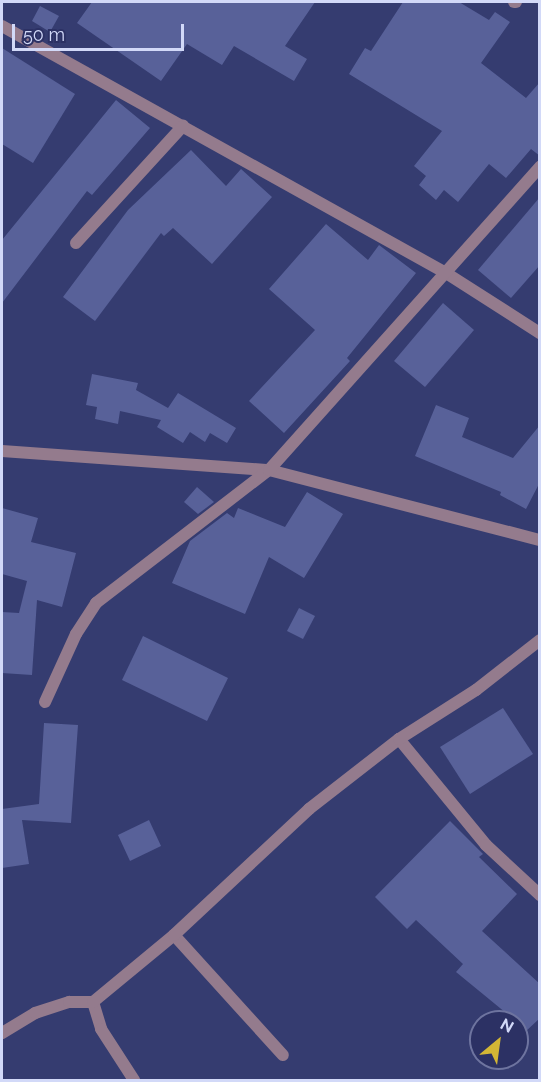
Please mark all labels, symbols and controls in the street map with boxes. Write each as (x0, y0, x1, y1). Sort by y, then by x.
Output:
scale bar (15, 12, 188, 50)
text: 50 m (23, 24, 65, 45)
north arrow (469, 1010, 529, 1070)
text: N (497, 1014, 517, 1037)

